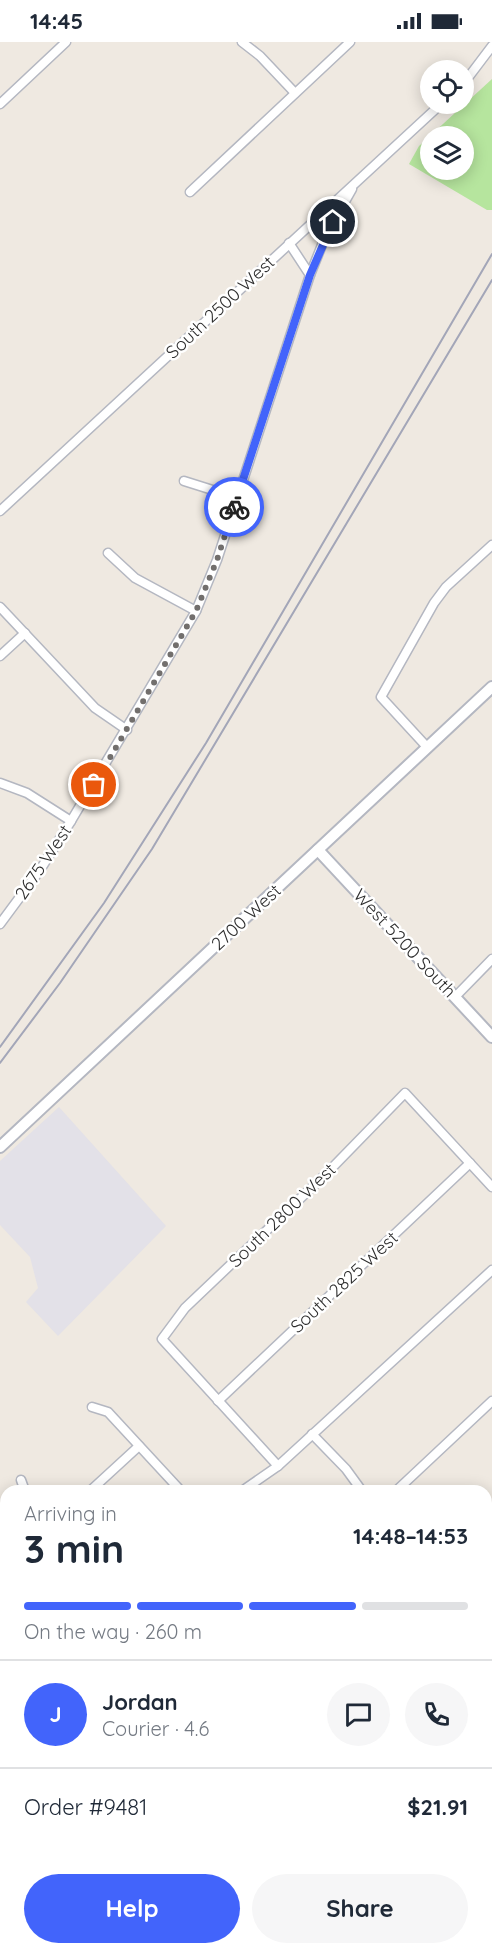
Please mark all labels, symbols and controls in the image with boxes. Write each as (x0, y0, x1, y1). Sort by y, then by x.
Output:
text: 14:45 (30, 7, 83, 35)
map controls (420, 60, 474, 180)
button: locate (420, 60, 474, 114)
button: layers (420, 126, 474, 180)
pin (307, 196, 358, 247)
icon: home (316, 205, 349, 238)
street label: South 2500 West (161, 251, 279, 363)
courier (204, 477, 264, 537)
icon: bike (218, 491, 251, 524)
pin (68, 759, 119, 810)
icon: bag (77, 768, 110, 801)
street label: 2675 West (10, 820, 76, 904)
street label: 2700 West (206, 879, 286, 955)
street label: West 5200 South (349, 884, 461, 1002)
street label: South 2800 West (224, 1158, 340, 1272)
street label: South 2825 West (285, 1226, 403, 1338)
text: Arriving in (24, 1501, 117, 1526)
text: 14:48–14:53 (353, 1522, 468, 1550)
text: 3 min (24, 1524, 124, 1573)
text: On the way · 260 m (24, 1619, 202, 1644)
button: chat (327, 1683, 390, 1746)
button: phone (405, 1683, 468, 1746)
text: Jordan (102, 1688, 178, 1716)
text: J (49, 1700, 62, 1728)
text: Courier · 4.6 (102, 1716, 209, 1741)
text: Order #9481 (24, 1793, 147, 1821)
text: $21.91 (407, 1793, 468, 1821)
button: Help (24, 1874, 240, 1943)
button: Share (252, 1874, 468, 1943)

